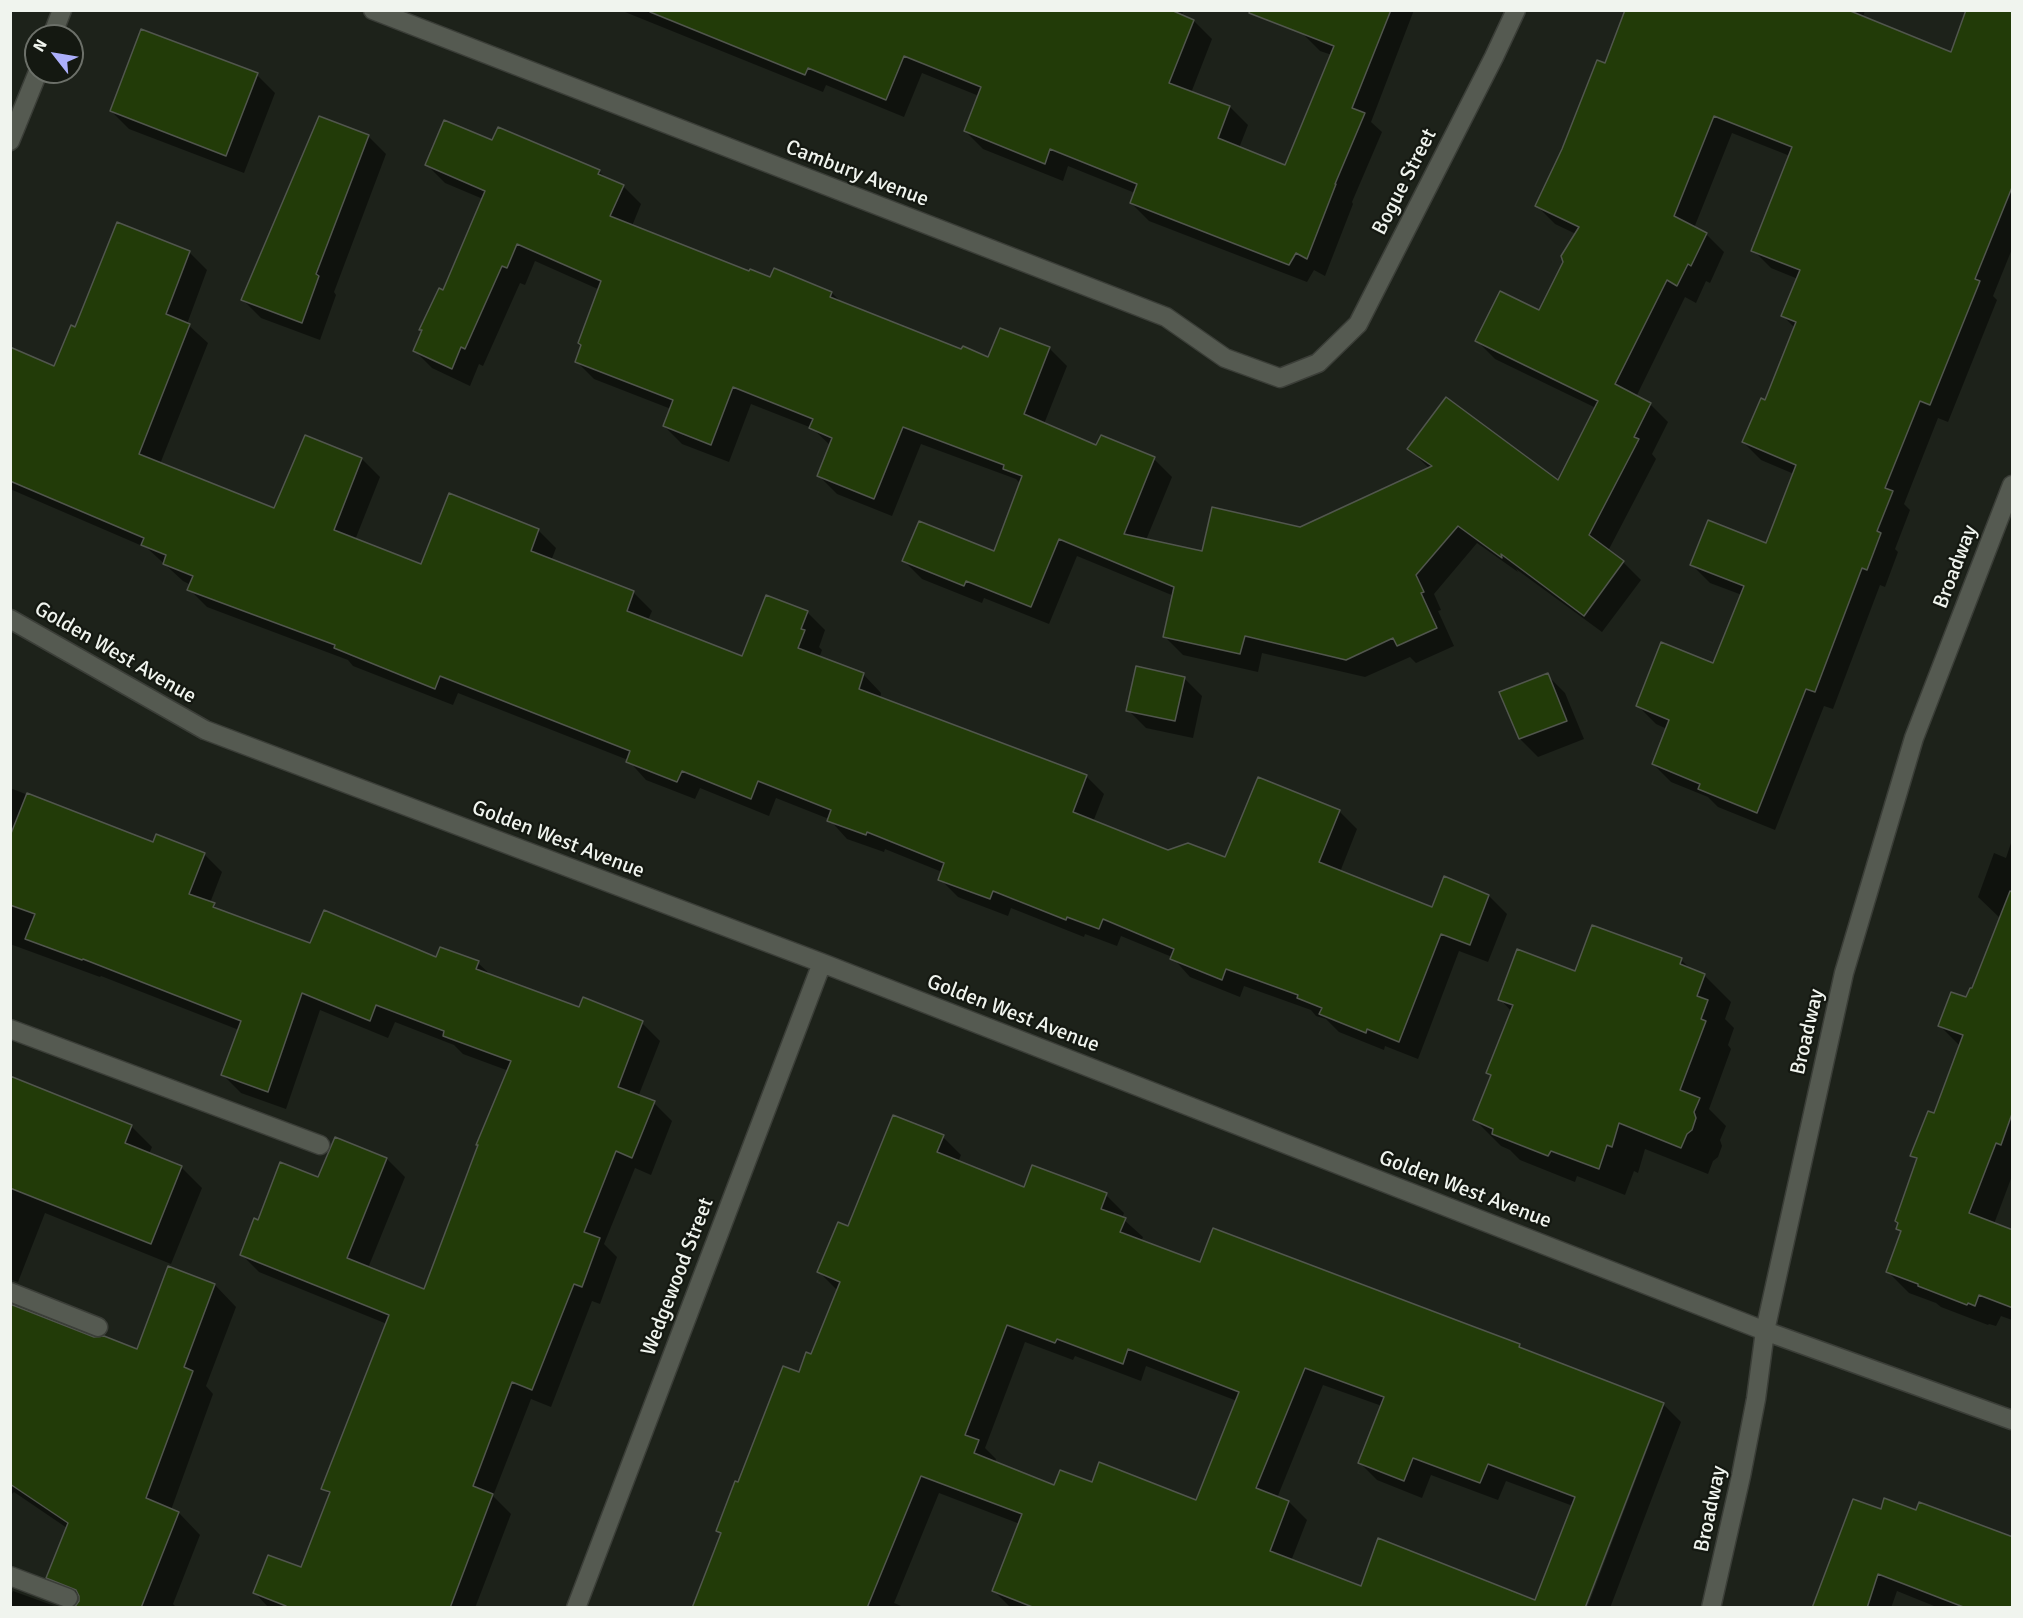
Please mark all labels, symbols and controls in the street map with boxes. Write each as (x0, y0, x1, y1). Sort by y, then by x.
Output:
north arrow (24, 24, 84, 84)
text: N (29, 36, 52, 56)
street label: Bogue Street (1367, 125, 1443, 239)
street label: Cambury Avenue (782, 135, 932, 213)
street label: Broadway (1929, 522, 1983, 612)
street label: Golden West Avenue (30, 596, 200, 710)
street label: Golden West Avenue (468, 796, 648, 884)
street label: Golden West Avenue (923, 970, 1103, 1058)
street label: Broadway (1786, 987, 1830, 1077)
street label: Golden West Avenue (1375, 1146, 1555, 1234)
street label: Wedgewood Street (636, 1194, 720, 1360)
street label: Broadway (1690, 1464, 1732, 1554)

